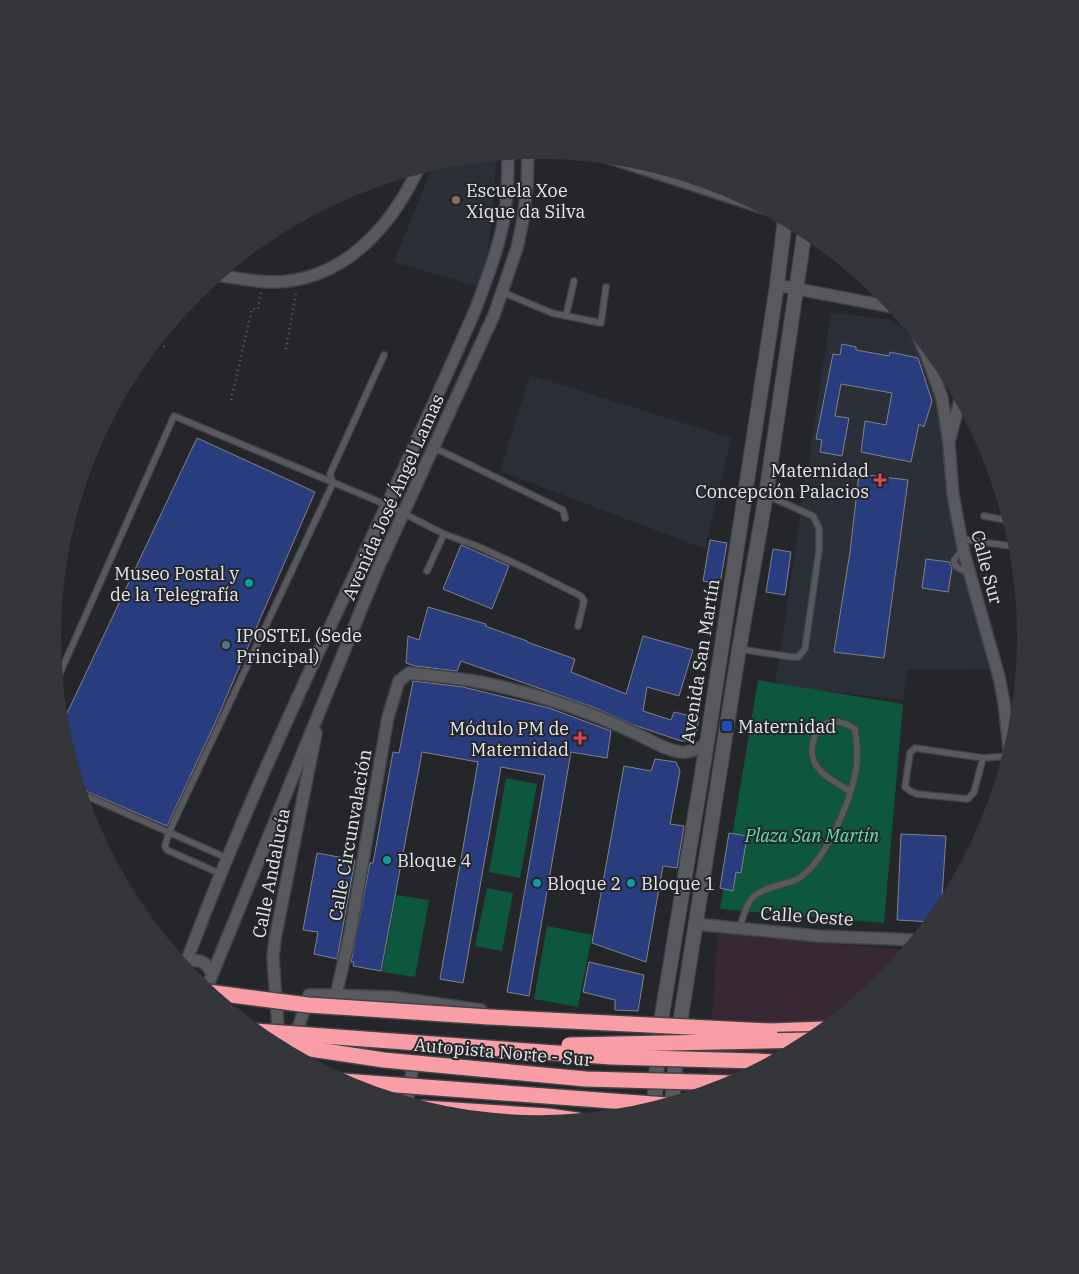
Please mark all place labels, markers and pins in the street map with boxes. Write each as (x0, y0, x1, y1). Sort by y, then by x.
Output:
place label: Escuela Xoe Xique da Silva (466, 179, 585, 223)
marker: Escuela Xoe Xique da Silva (450, 194, 462, 206)
place label: Maternidad Concepción Palacios (695, 459, 869, 503)
marker: Maternidad Concepción Palacios (873, 473, 887, 487)
place label: Museo Postal y de la Telegrafía (110, 562, 239, 606)
marker: Museo Postal y de la Telegrafía (243, 577, 255, 589)
place label: IPOSTEL (Sede Principal) (236, 624, 362, 668)
marker: IPOSTEL (Sede Principal) (220, 639, 232, 651)
place label: Maternidad (738, 715, 836, 738)
place label: Módulo PM de Maternidad (449, 717, 569, 761)
marker: Maternidad (720, 719, 734, 733)
marker: Módulo PM de Maternidad (573, 731, 587, 745)
place label: Bloque 4 (397, 849, 471, 872)
marker: Bloque 4 (381, 854, 393, 866)
place label: Bloque 2 (547, 872, 621, 895)
place label: Bloque 1 (641, 872, 715, 895)
marker: Bloque 2 (531, 877, 543, 889)
marker: Bloque 1 (625, 877, 637, 889)

